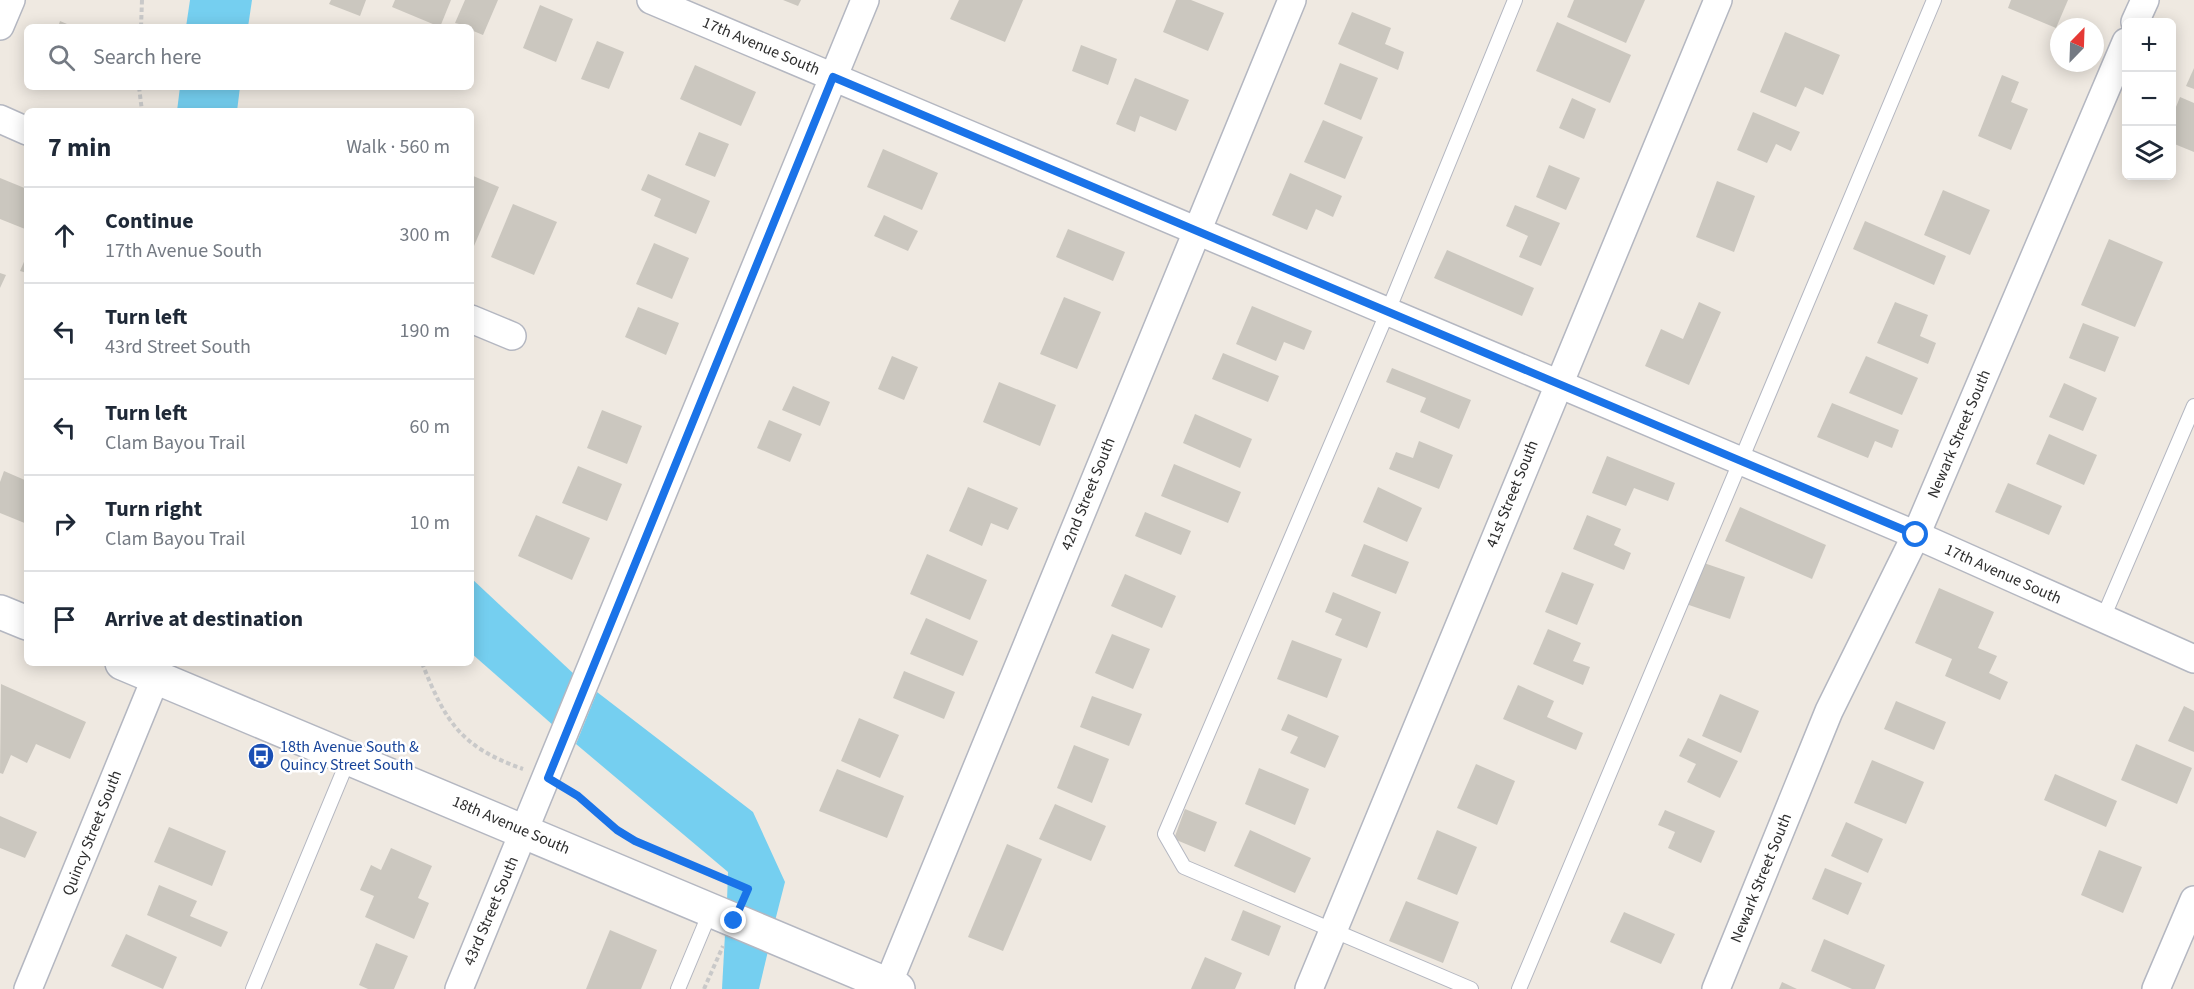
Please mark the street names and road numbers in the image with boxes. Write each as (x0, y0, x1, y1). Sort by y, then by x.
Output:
street label: 17th Avenue South (699, 11, 823, 81)
street label: Newark Street South (1922, 366, 1996, 502)
street label: 42nd Street South (1055, 434, 1121, 554)
street label: 41st Street South (1480, 437, 1544, 551)
street label: 17th Avenue South (1941, 538, 2065, 610)
street label: Quincy Street South (57, 767, 127, 899)
street label: 18th Avenue South (449, 790, 573, 860)
street label: Newark Street South (1725, 810, 1797, 946)
street label: 43rd Street South (458, 853, 524, 969)

